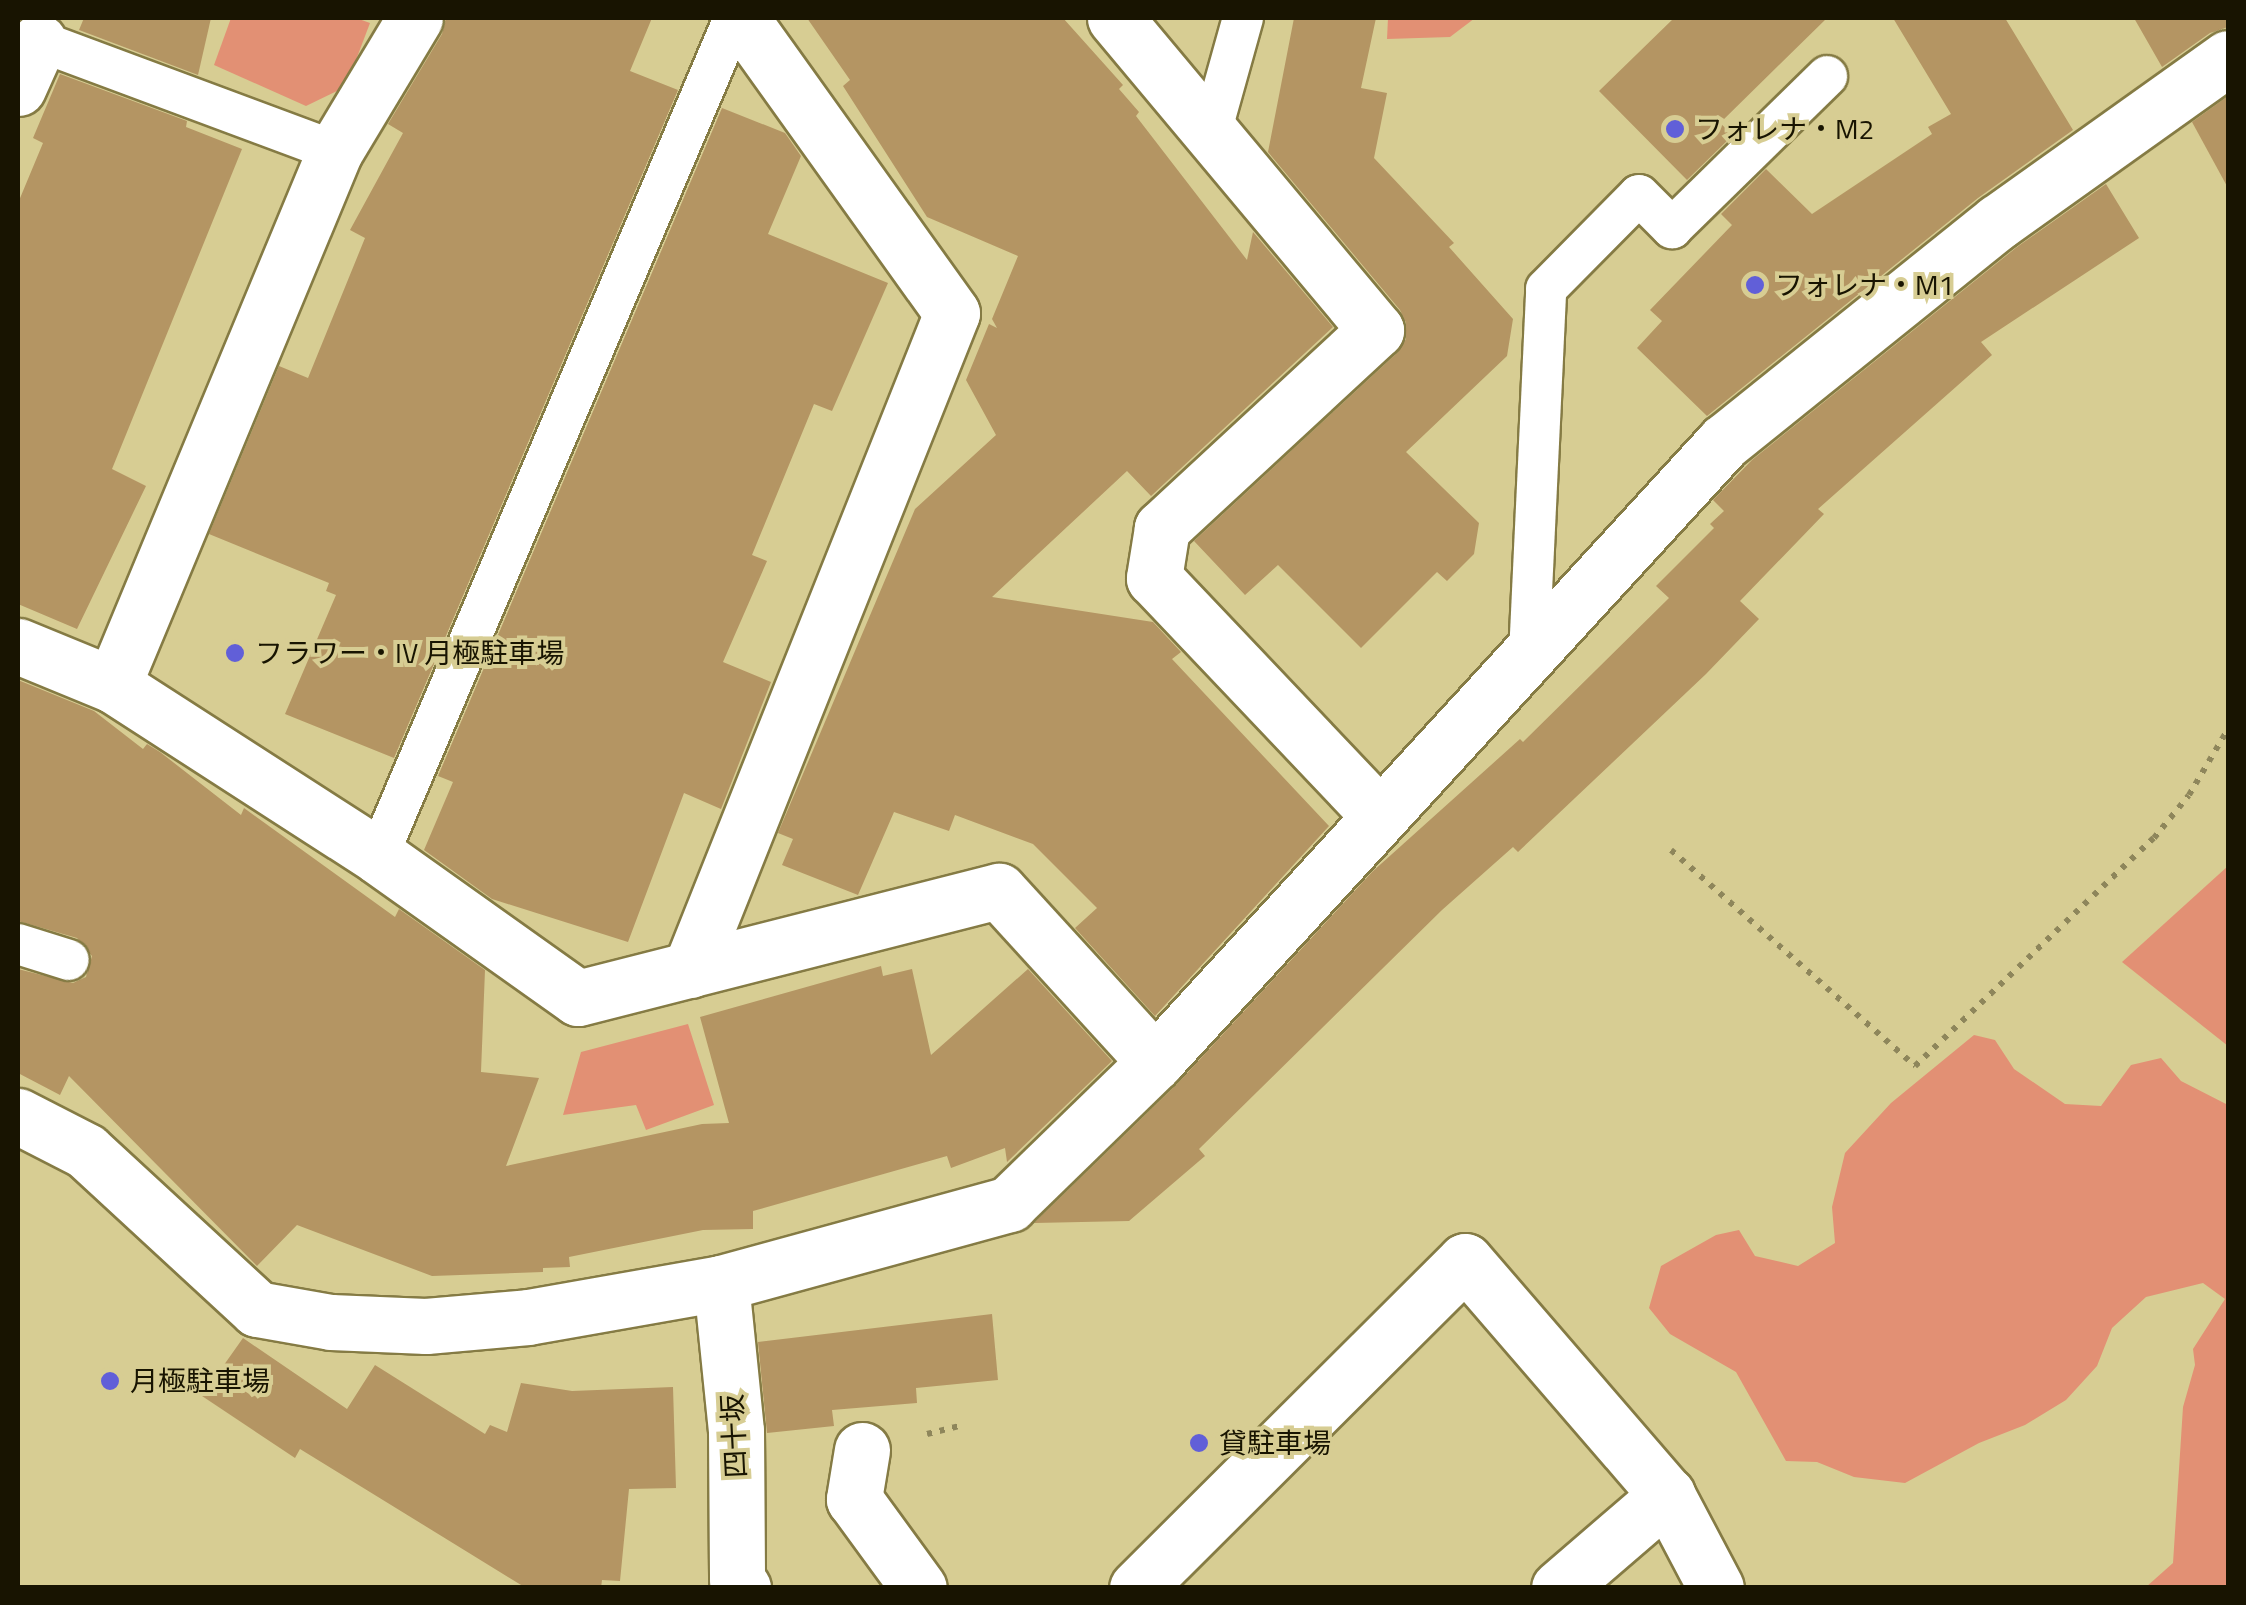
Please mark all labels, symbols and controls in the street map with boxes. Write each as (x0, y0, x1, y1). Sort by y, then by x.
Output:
place label: フォレナ・M2 (1695, 112, 1874, 146)
marker: フォレナ・M2 (1664, 118, 1686, 140)
place label: フォレナ・M1 (1775, 268, 1954, 302)
marker: フォレナ・M1 (1744, 274, 1766, 296)
place label: フラワー・IV 月極駐車場 (255, 636, 564, 670)
marker: フラワー・IV 月極駐車場 (224, 642, 246, 664)
place label: 月極駐車場 (130, 1364, 270, 1398)
marker: 月極駐車場 (99, 1370, 121, 1392)
street label: 四十坂 (715, 1393, 753, 1479)
place label: 貸駐車場 (1219, 1426, 1331, 1460)
marker: 貸駐車場 (1188, 1432, 1210, 1454)

